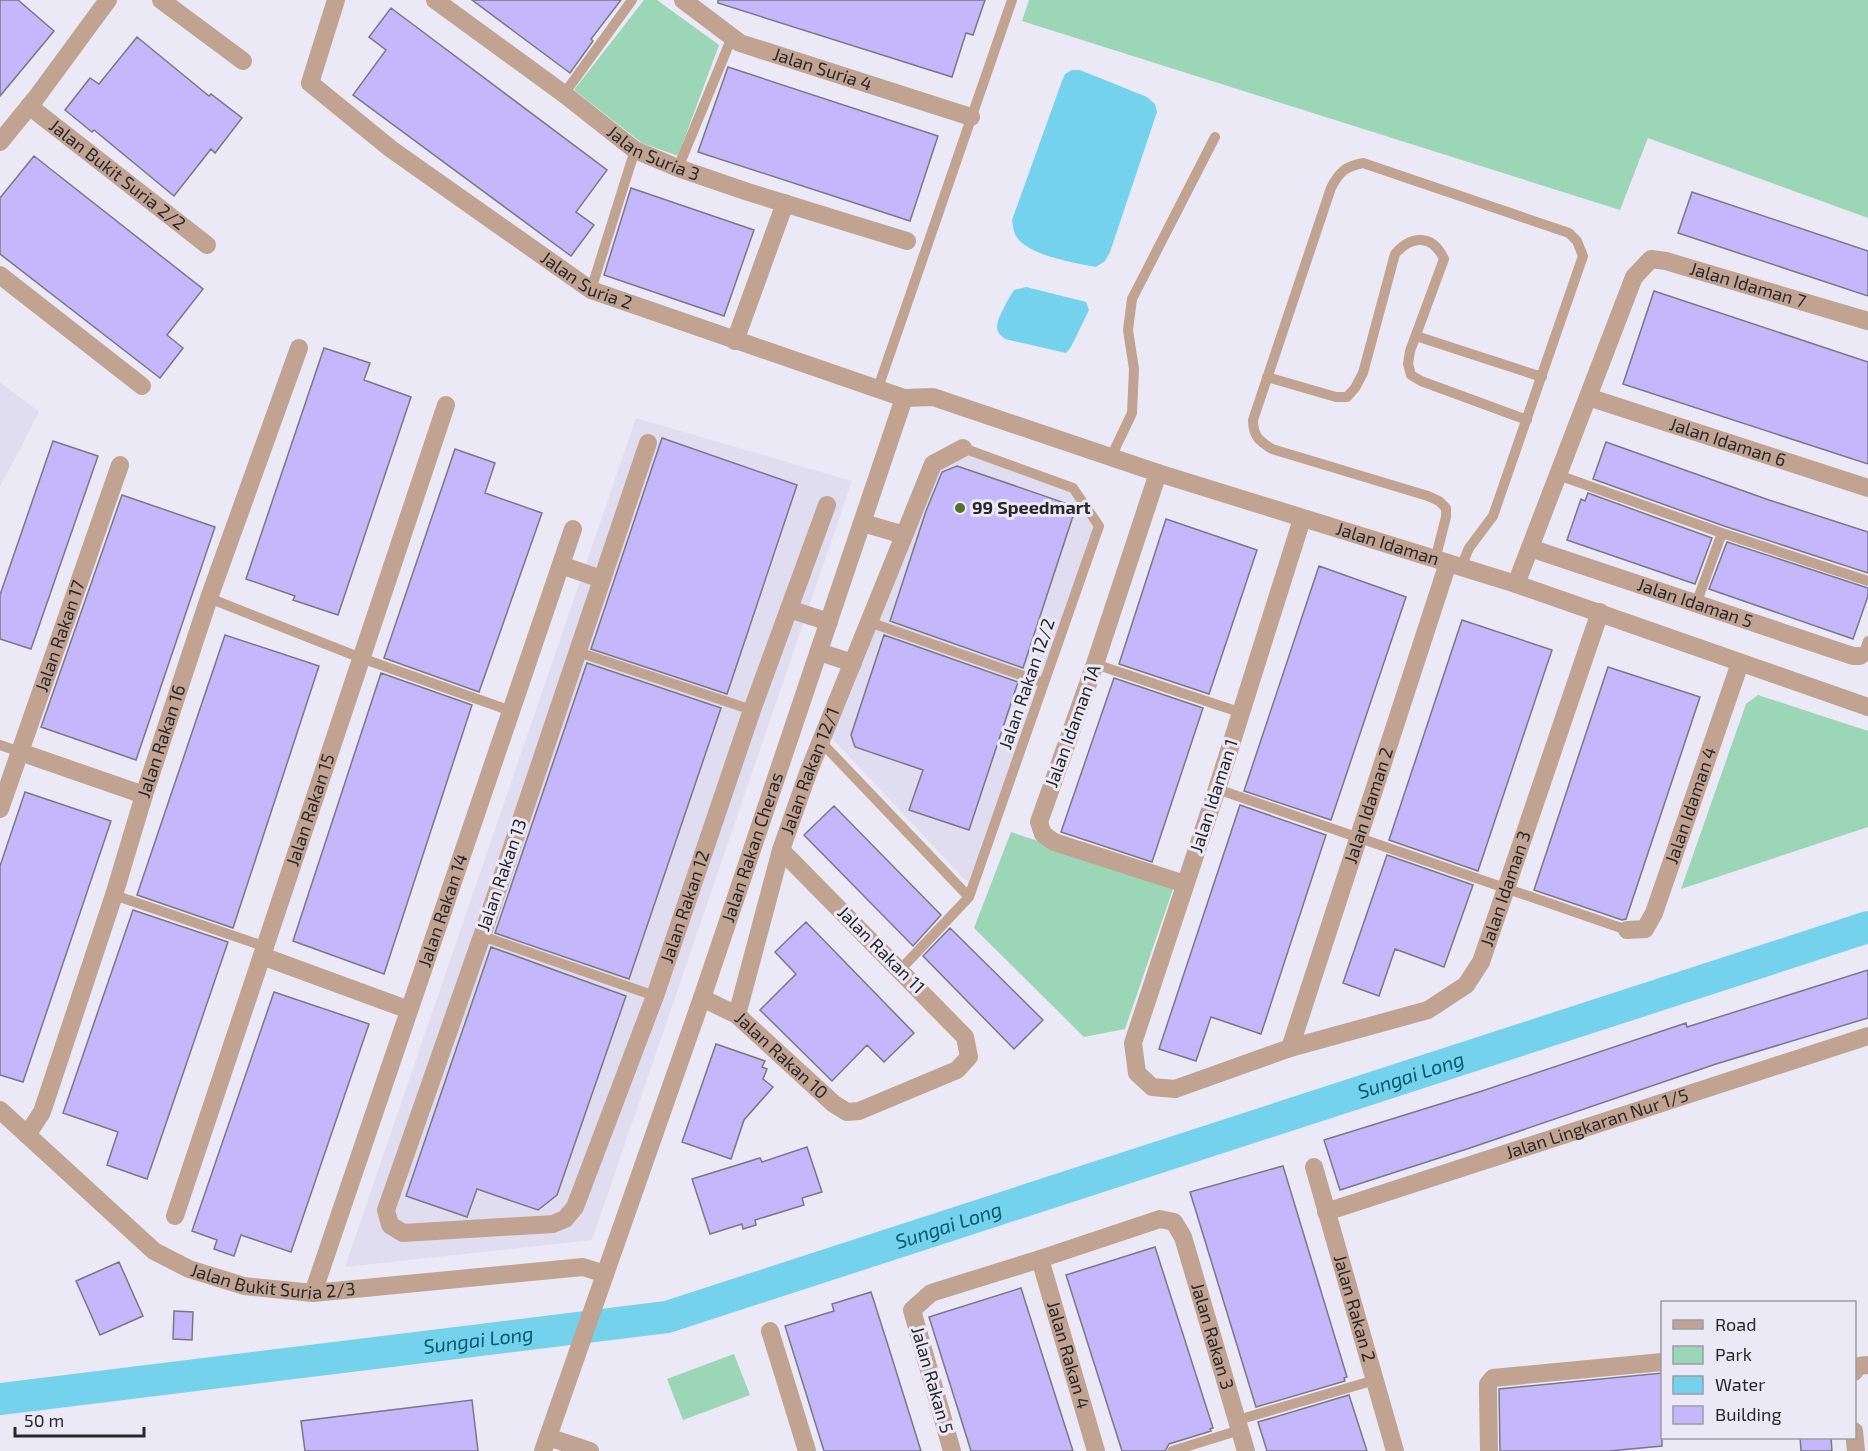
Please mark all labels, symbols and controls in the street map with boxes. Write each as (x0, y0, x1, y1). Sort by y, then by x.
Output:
street label: Jalan Suria 4 (770, 42, 875, 95)
street label: Jalan Bukit Suria 2/2 (45, 114, 191, 234)
street label: Jalan Suria 3 (603, 120, 703, 185)
street label: Jalan Suria 2 (537, 246, 635, 313)
street label: Jalan Idaman 7 (1687, 257, 1809, 312)
street label: Jalan Idaman 6 (1667, 412, 1789, 471)
place label: 99 Speedmart (972, 496, 1091, 518)
marker: 99 Speedmart (953, 501, 967, 515)
street label: Jalan Idaman (1333, 517, 1442, 570)
street label: Jalan Idaman 5 (1635, 573, 1756, 632)
street label: Jalan Rakan 17 (30, 577, 89, 695)
street label: Jalan Rakan 12/2 (993, 615, 1059, 752)
street label: Jalan Idaman 1A (1040, 660, 1105, 790)
street label: Jalan Rakan 16 (132, 682, 190, 800)
street label: Jalan Rakan 12/1 (775, 704, 843, 837)
street label: Jalan Idaman 1 (1184, 736, 1242, 855)
street label: Jalan Idaman 2 (1339, 744, 1397, 866)
street label: Jalan Idaman 4 (1660, 744, 1720, 866)
street label: Jalan Rakan 15 (281, 751, 339, 869)
street label: Jalan Rakan Cheras (716, 769, 787, 925)
street label: Jalan Rakan 13 (472, 816, 531, 934)
street label: Jalan Idaman 3 (1475, 828, 1535, 949)
street label: Jalan Rakan 12 (655, 847, 714, 966)
street label: Jalan Rakan 14 (413, 851, 472, 970)
street label: Jalan Rakan 11 (833, 901, 930, 998)
street label: Jalan Rakan 10 (731, 1007, 833, 1103)
water label: Sungai Long (1354, 1046, 1467, 1103)
street label: Jalan Lingkaran Nur 1/5 (1503, 1083, 1691, 1163)
water label: Sungai Long (892, 1196, 1005, 1253)
street label: Jalan Rakan 2 (1330, 1252, 1381, 1364)
street label: Jalan Bukit Suria 2/3 (188, 1258, 356, 1303)
street label: Jalan Rakan 3 (1187, 1280, 1239, 1392)
street label: Jalan Rakan 4 (1043, 1298, 1095, 1411)
legend (1661, 1301, 1856, 1439)
text: Road (1715, 1313, 1756, 1335)
water label: Sungai Long (422, 1321, 535, 1358)
street label: Jalan Rakan 5 (907, 1324, 959, 1436)
text: Park (1715, 1343, 1752, 1365)
text: Water (1715, 1373, 1765, 1395)
scale bar (15, 1400, 144, 1438)
text: Building (1715, 1403, 1782, 1425)
text: 50 m (24, 1409, 64, 1431)

